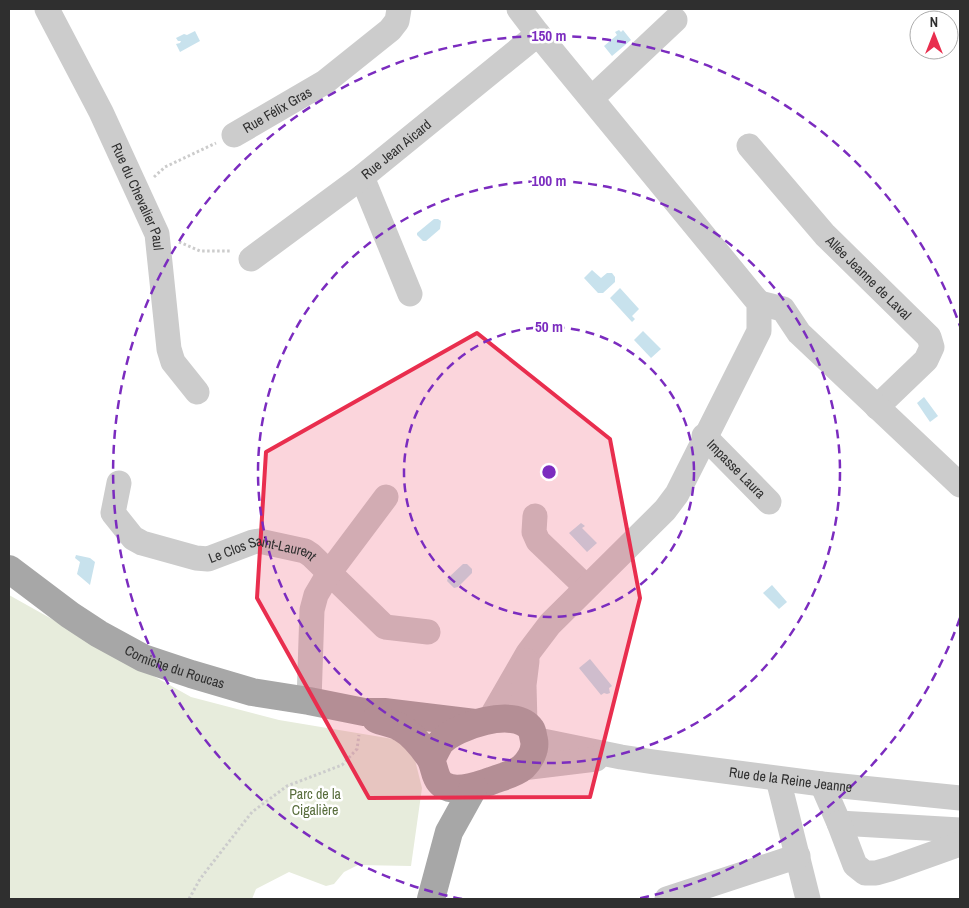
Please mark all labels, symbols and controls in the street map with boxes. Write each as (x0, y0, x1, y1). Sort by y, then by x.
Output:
north arrow (909, 10, 959, 60)
text: N (930, 13, 938, 31)
text: 150 m (532, 25, 566, 46)
street label: Rue Félix Gras (240, 83, 315, 137)
street label: Rue Jean Aicard (357, 115, 435, 183)
street label: Rue du Chevalier Paul (107, 140, 168, 251)
text: 100 m (532, 170, 566, 191)
street label: Allée Jeanne de Laval (821, 231, 915, 324)
text: 50 m (535, 316, 563, 337)
street label: Impasse Laura (703, 435, 770, 503)
centre of rings (540, 463, 558, 481)
street label: Le Clos Saint-Laurent (206, 532, 320, 567)
street label: Corniche du Roucas (121, 641, 227, 692)
street label: Rue de la Reine Jeanne (728, 763, 853, 796)
park label: Parc de la Cigalière (289, 785, 341, 819)

